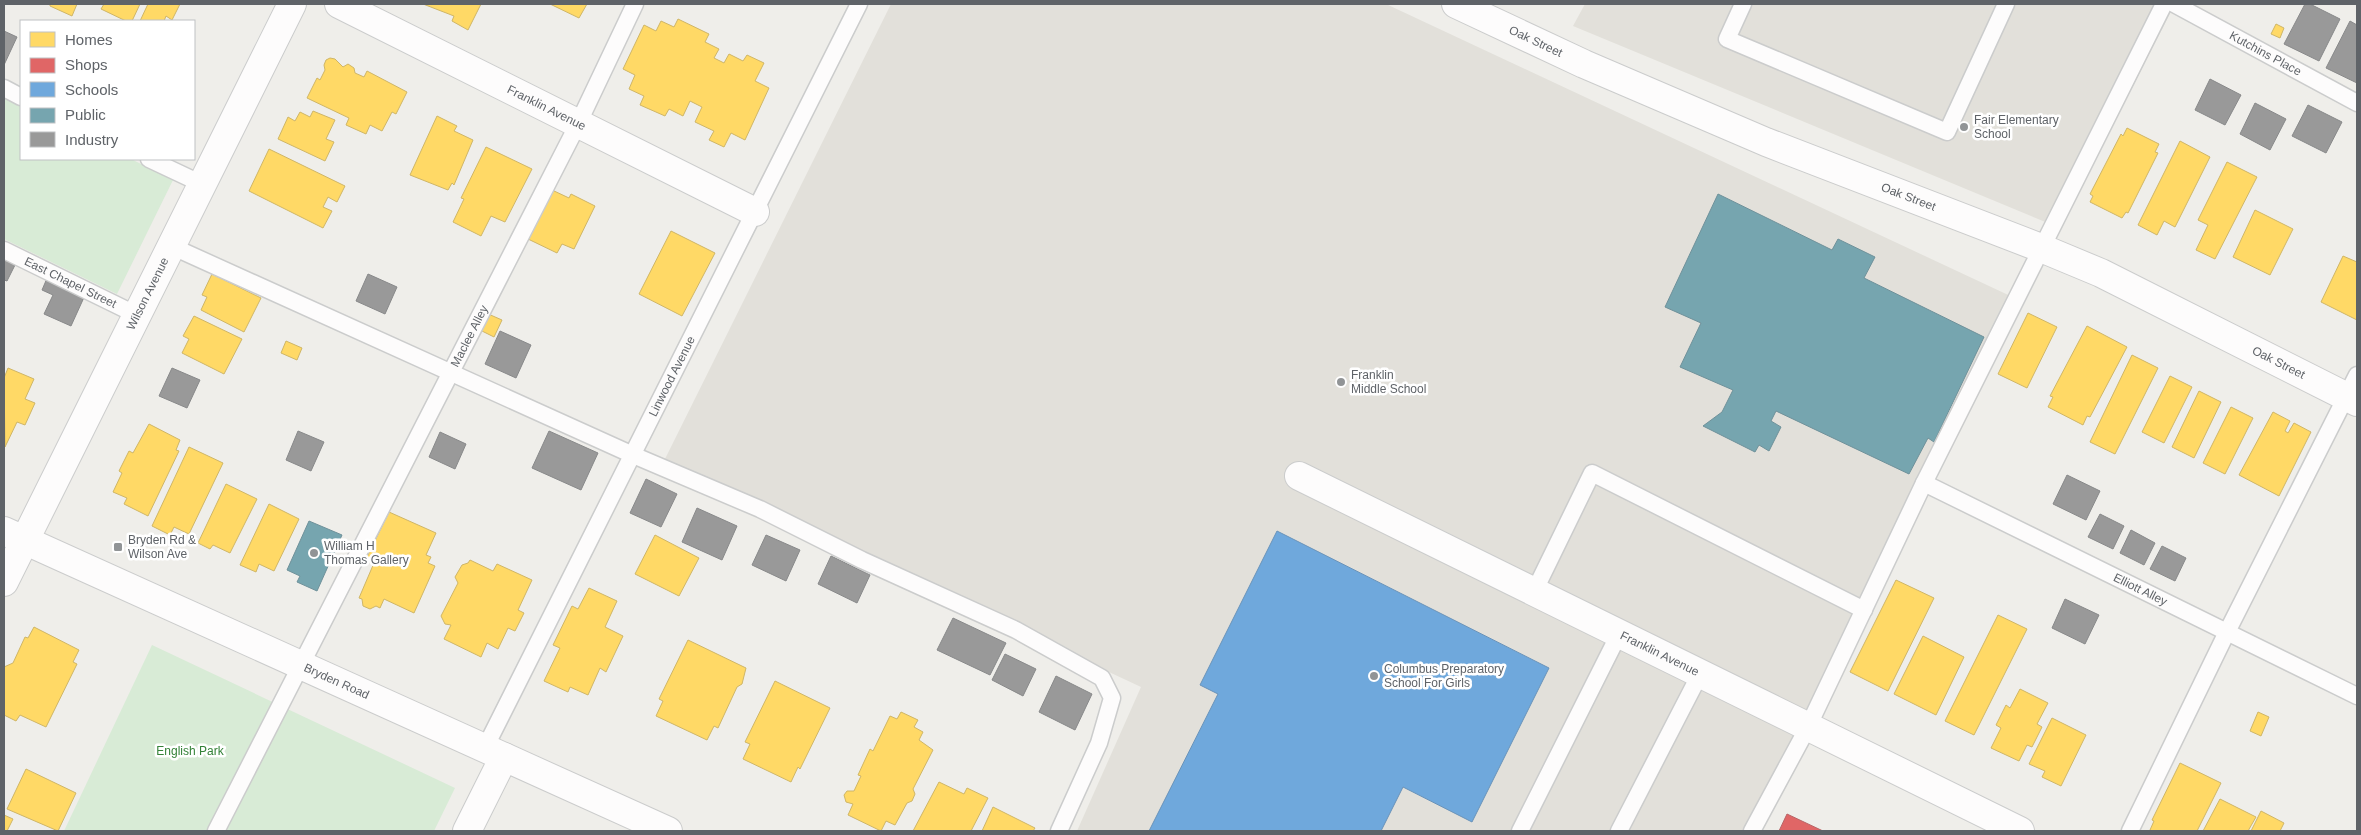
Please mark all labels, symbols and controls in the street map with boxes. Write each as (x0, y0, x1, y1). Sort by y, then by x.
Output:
legend (20, 20, 195, 160)
street label: Oak Street (1507, 23, 1565, 60)
street label: Kutchins Place (2227, 28, 2304, 79)
text: Homes (65, 31, 113, 48)
text: Shops (65, 56, 108, 73)
text: Schools (65, 81, 118, 98)
street label: Franklin Avenue (505, 82, 588, 133)
text: Public (65, 106, 106, 123)
place label: Fair Elementary School (1974, 113, 2059, 141)
marker: Fair Elementary School (1958, 121, 1970, 133)
text: Industry (65, 131, 119, 148)
street label: Oak Street (1879, 180, 1938, 214)
street label: East Chapel Street (22, 254, 119, 311)
street label: Wilson Avenue (124, 255, 172, 332)
street label: Maclee Alley (448, 303, 491, 369)
street label: Linwood Avenue (646, 334, 698, 419)
street label: Oak Street (2250, 343, 2308, 382)
place label: Franklin Middle School (1351, 368, 1426, 396)
marker: Franklin Middle School (1335, 376, 1347, 388)
place label: Bryden Rd & Wilson Ave (128, 533, 196, 561)
place label: William H Thomas Gallery (324, 539, 409, 567)
marker: Bryden Rd & Wilson Ave (112, 541, 124, 553)
marker: William H Thomas Gallery (308, 547, 320, 559)
street label: Elliott Alley (2111, 570, 2169, 608)
street label: Franklin Avenue (1618, 628, 1702, 679)
street label: Bryden Road (302, 660, 371, 702)
place label: Columbus Preparatory School For Girls (1384, 662, 1504, 690)
marker: Columbus Preparatory School For Girls (1368, 670, 1380, 682)
park label: English Park (156, 744, 225, 758)

